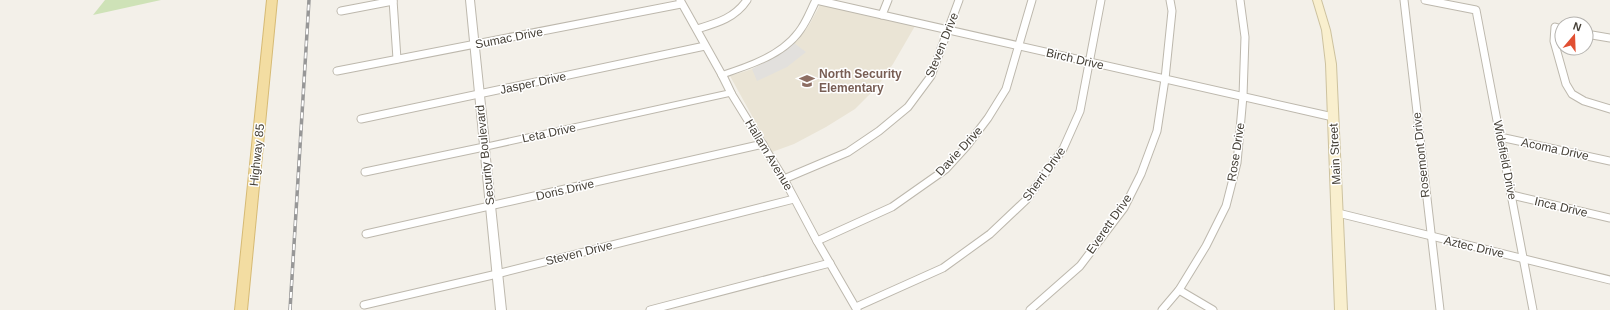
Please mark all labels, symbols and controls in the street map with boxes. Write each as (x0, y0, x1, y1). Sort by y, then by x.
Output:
street label: Steven Drive (923, 10, 961, 79)
north arrow (1554, 16, 1594, 56)
text: N (1572, 20, 1583, 34)
street label: Sumac Drive (474, 25, 544, 51)
street label: Birch Drive (1045, 46, 1105, 72)
place label: North Security Elementary (819, 67, 902, 95)
street label: Jasper Drive (499, 69, 568, 97)
school or university icon: North Security Elementary (798, 72, 816, 90)
street label: Security Boulevard (473, 104, 497, 206)
street label: Rosemont Drive (1410, 111, 1432, 199)
street label: Hallam Avenue (742, 117, 796, 193)
street label: Widefield Drive (1490, 119, 1520, 201)
street label: Leta Drive (521, 120, 578, 146)
street label: Rose Drive (1224, 121, 1248, 182)
street label: Main Street (1326, 122, 1344, 185)
street label: Highway 85 (247, 123, 267, 187)
street label: Davie Drive (933, 123, 985, 178)
street label: Acoma Drive (1520, 135, 1590, 163)
street label: Sherri Drive (1020, 144, 1068, 204)
street label: Doris Drive (535, 176, 596, 203)
street label: Everett Drive (1083, 191, 1135, 256)
street label: Inca Drive (1533, 194, 1589, 220)
street label: Aztec Drive (1443, 233, 1506, 261)
street label: Steven Drive (544, 238, 614, 268)

